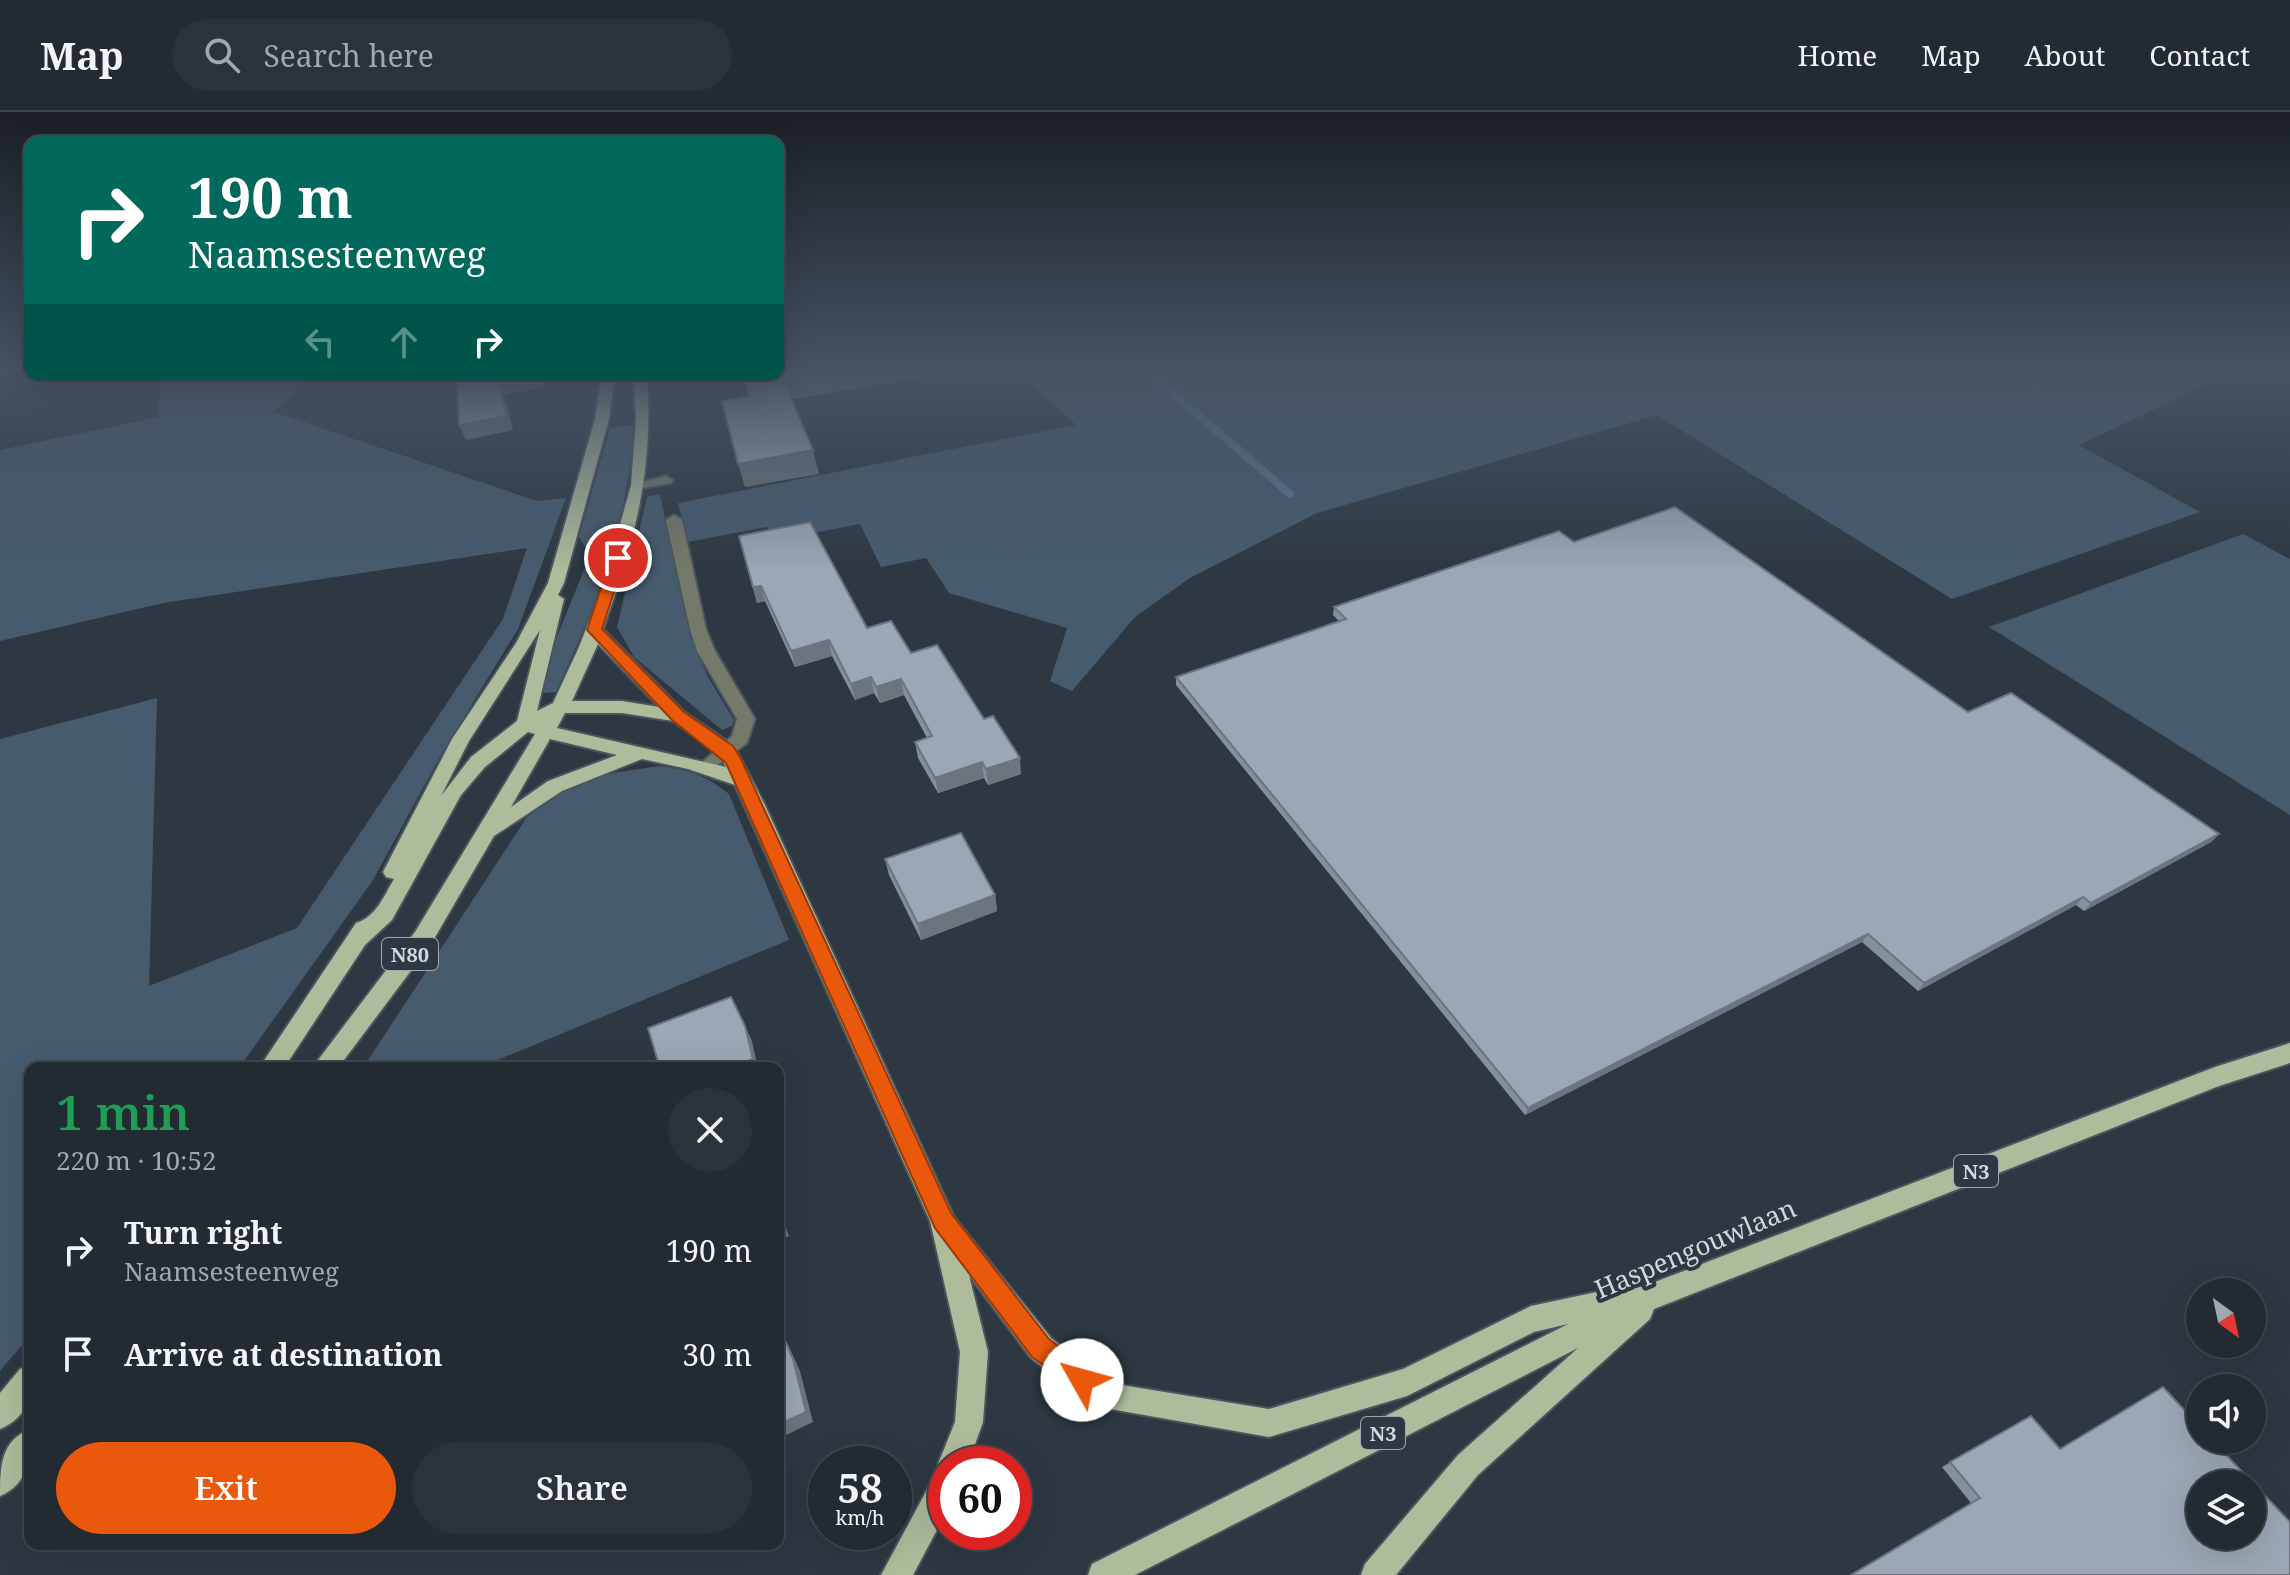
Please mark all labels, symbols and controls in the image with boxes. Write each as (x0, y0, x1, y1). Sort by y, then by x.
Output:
search box (172, 19, 732, 91)
text: Map (40, 29, 124, 81)
icon: search (200, 33, 244, 77)
text: Search here (264, 35, 434, 76)
text: Home (1798, 36, 1877, 74)
text: Map (1921, 36, 1981, 74)
text: About (2025, 36, 2105, 74)
text: Contact (2149, 36, 2250, 74)
text: 190 m (188, 158, 353, 234)
icon: right (56, 168, 160, 272)
text: Naamsesteenweg (188, 230, 486, 279)
icon: left (298, 320, 342, 364)
icon: ahead (382, 320, 426, 364)
icon: right (466, 320, 510, 364)
pin (584, 524, 652, 592)
icon: arrive (596, 536, 640, 580)
road number: N80 (382, 938, 438, 970)
text: 1 min (56, 1079, 190, 1144)
button: close (668, 1088, 752, 1172)
text: 220 m · 10:52 (56, 1142, 217, 1178)
road number: N3 (1954, 1155, 1998, 1187)
street label: Haspengouwlaan (1589, 1189, 1801, 1307)
text: Turn right (124, 1212, 282, 1253)
icon: right (56, 1228, 100, 1272)
text: 190 m (666, 1230, 752, 1271)
text: Naamsesteenweg (124, 1253, 339, 1289)
north arrow (2186, 1278, 2266, 1358)
map controls (2186, 1278, 2266, 1550)
icon: arrive (56, 1332, 100, 1376)
text: Arrive at destination (124, 1334, 443, 1375)
text: 30 m (682, 1334, 752, 1375)
position arrow (1040, 1338, 1124, 1422)
button: sound (2186, 1374, 2266, 1454)
road number: N3 (1361, 1417, 1405, 1449)
button: Exit (56, 1442, 396, 1534)
button: Share (412, 1442, 752, 1534)
speed limit sign: 60 (928, 1446, 1032, 1550)
text: 58 (837, 1460, 883, 1515)
button: layers (2186, 1470, 2266, 1550)
text: km/h (835, 1504, 885, 1531)

